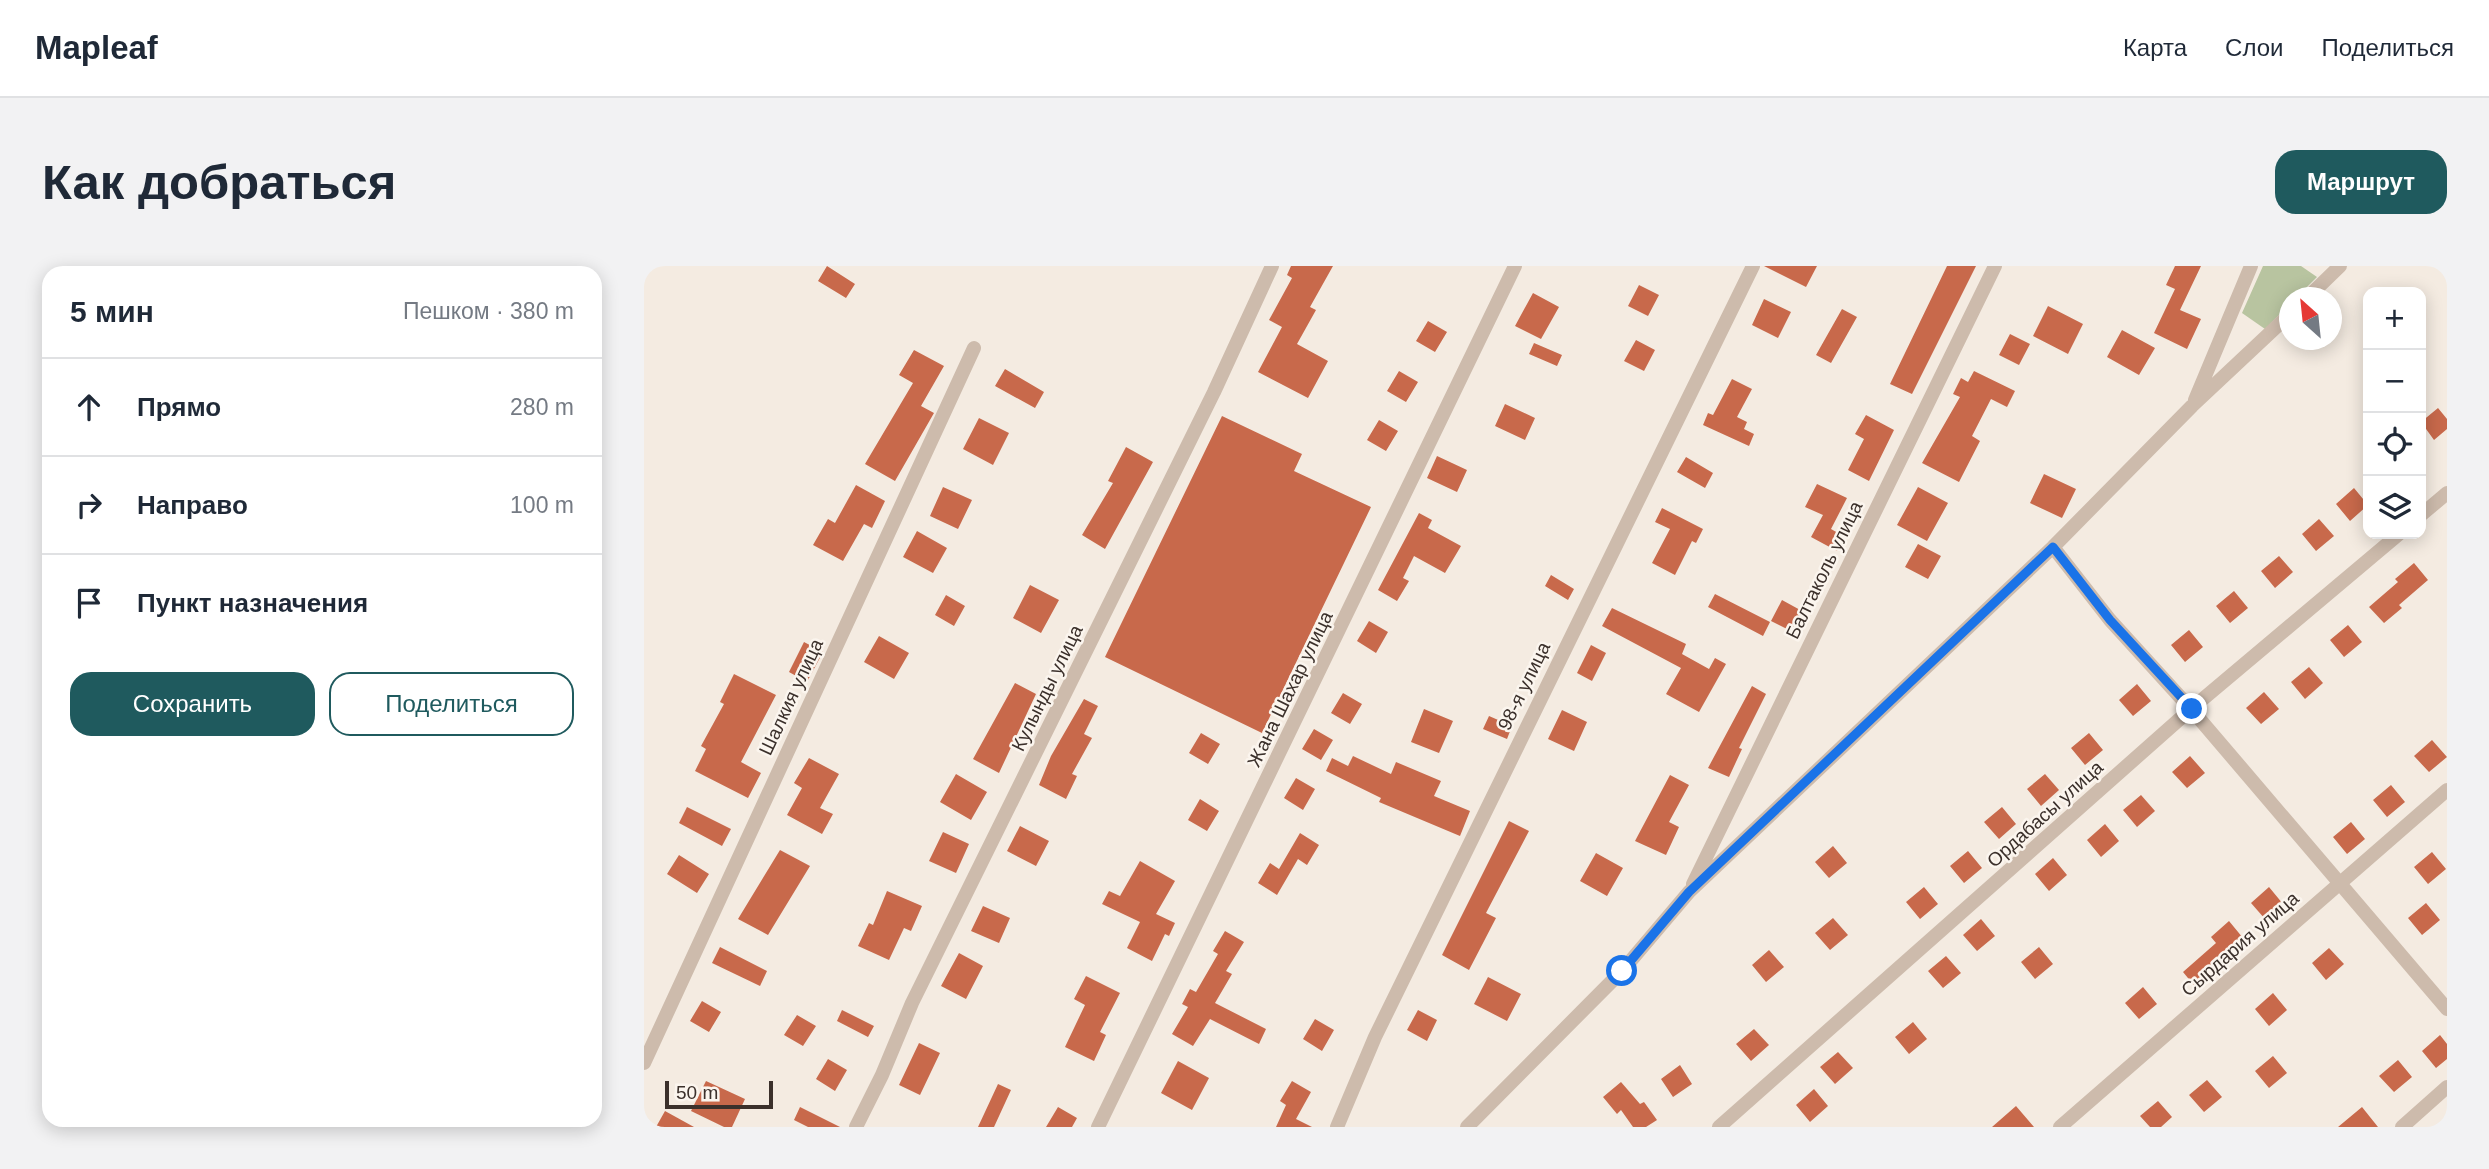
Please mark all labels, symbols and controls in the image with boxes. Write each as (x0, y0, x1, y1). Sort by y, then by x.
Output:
text: Mapleaf (35, 29, 158, 66)
text: Карта (2123, 34, 2187, 61)
text: Слои (2225, 34, 2283, 61)
text: Поделиться (2321, 34, 2454, 61)
button: Маршрут (2275, 150, 2447, 214)
text: Как добраться (42, 155, 396, 209)
north arrow (2279, 287, 2342, 350)
map controls (2363, 287, 2426, 539)
button: + (2363, 287, 2426, 350)
text: 5 мин (70, 295, 154, 328)
text: Пешком · 380 m (403, 298, 574, 324)
button: − (2363, 350, 2426, 413)
icon: ahead (70, 388, 108, 426)
text: Прямо (137, 392, 221, 422)
text: 280 m (510, 394, 574, 420)
button: locate (2363, 413, 2426, 476)
button: layers (2363, 476, 2426, 539)
icon: right (70, 486, 108, 524)
text: Направо (137, 490, 248, 520)
text: 100 m (510, 492, 574, 518)
street label: Балтаколь улица (1782, 497, 1867, 642)
icon: arrive (70, 584, 108, 622)
text: Пункт назначения (137, 588, 368, 618)
street label: Жана Шахар улица (1243, 607, 1337, 770)
street label: Кулынды улица (1007, 621, 1087, 754)
street label: Шалкия улица (755, 635, 827, 758)
street label: 98-я улица (1494, 638, 1555, 733)
button: Сохранить (70, 672, 315, 736)
button: Поделиться (329, 672, 574, 736)
route end (2176, 693, 2207, 724)
street label: Ордабасы улица (1983, 756, 2107, 871)
street label: Сырдария улица (2177, 887, 2303, 1001)
route start (1606, 955, 1637, 986)
scale bar (665, 1078, 774, 1110)
text: 50 m (676, 1082, 718, 1103)

